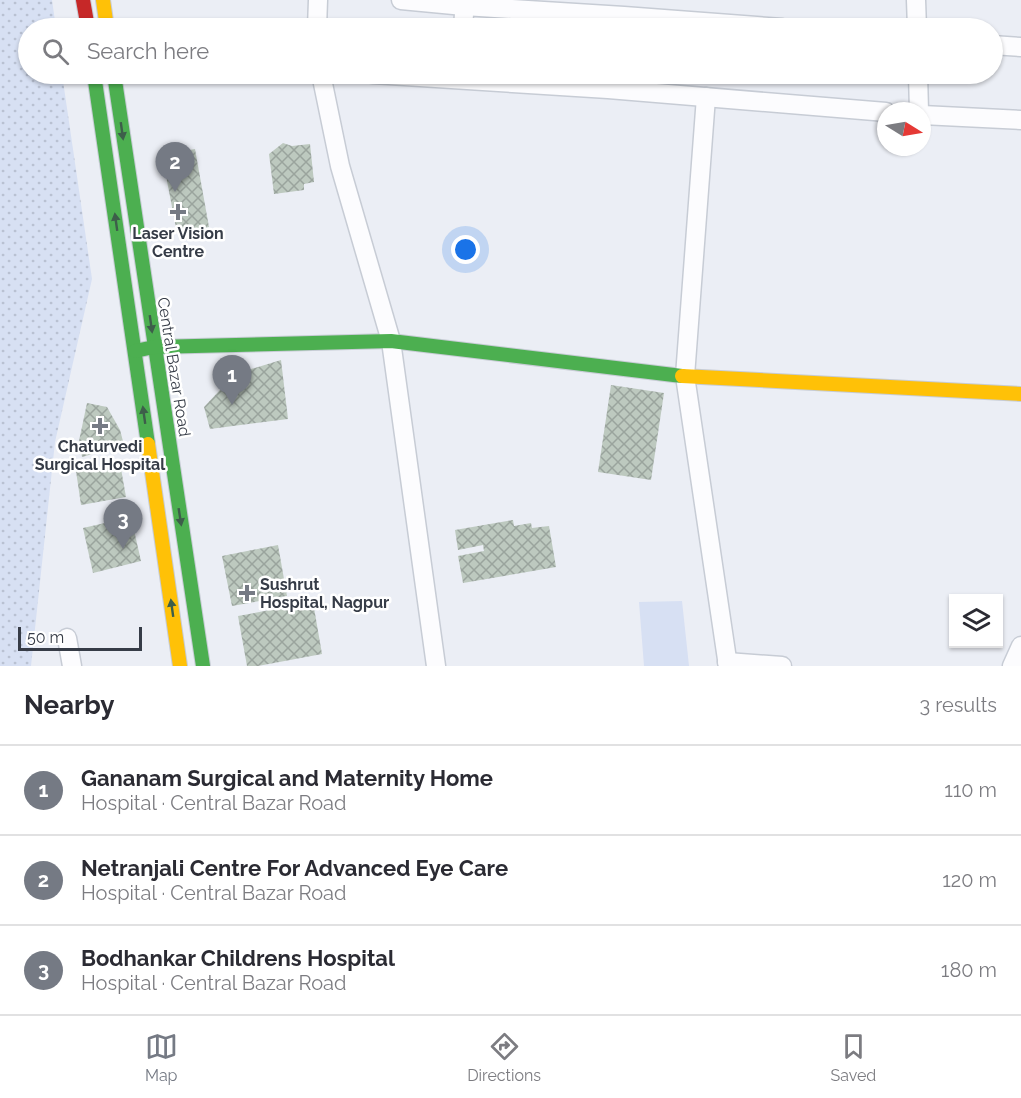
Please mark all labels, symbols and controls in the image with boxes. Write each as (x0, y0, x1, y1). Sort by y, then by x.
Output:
search box (18, 18, 1003, 84)
icon: search (39, 35, 72, 68)
text: Search here (87, 38, 209, 64)
north arrow (877, 102, 931, 156)
one-way arrow (118, 122, 127, 141)
pin: 2 (156, 142, 195, 192)
marker: Laser Vision Centre (169, 203, 187, 221)
one-way arrow (112, 212, 121, 231)
place label: Laser Vision Centre (132, 224, 224, 261)
your location (451, 235, 480, 264)
street label: Central Bazar Road (154, 296, 194, 438)
one-way arrow (146, 315, 155, 334)
pin: 1 (212, 356, 252, 405)
one-way arrow (140, 405, 149, 424)
marker: Chaturvedi Surgical Hospital (91, 417, 109, 435)
place label: Chaturvedi Surgical Hospital (35, 437, 166, 474)
pin: 3 (104, 500, 142, 549)
one-way arrow (175, 508, 184, 527)
place label: Sushrut Hospital, Nagpur (260, 575, 389, 612)
marker: Sushrut Hospital, Nagpur (238, 584, 256, 602)
map controls (949, 594, 1003, 648)
button: layers (949, 594, 1003, 648)
one-way arrow (168, 598, 177, 617)
scale bar (18, 624, 142, 652)
text: 50 m (27, 628, 64, 647)
text: Nearby (24, 690, 114, 720)
text: 3 results (919, 693, 997, 717)
text: Gananam Surgical and Maternity Home (81, 765, 493, 791)
text: 1 (39, 778, 48, 802)
text: 110 m (944, 778, 997, 802)
text: Hospital · Central Bazar Road (81, 791, 346, 815)
text: Netranjali Centre For Advanced Eye Care (81, 855, 508, 881)
text: 2 (38, 868, 49, 892)
text: 120 m (942, 868, 997, 892)
text: Hospital · Central Bazar Road (81, 881, 346, 905)
text: Bodhankar Childrens Hospital (81, 945, 395, 971)
text: 3 (38, 958, 49, 982)
text: 180 m (941, 958, 997, 982)
text: Hospital · Central Bazar Road (81, 971, 346, 995)
tab: Map (145, 1030, 178, 1085)
tab: Directions (467, 1030, 541, 1085)
tab: Saved (830, 1030, 876, 1085)

